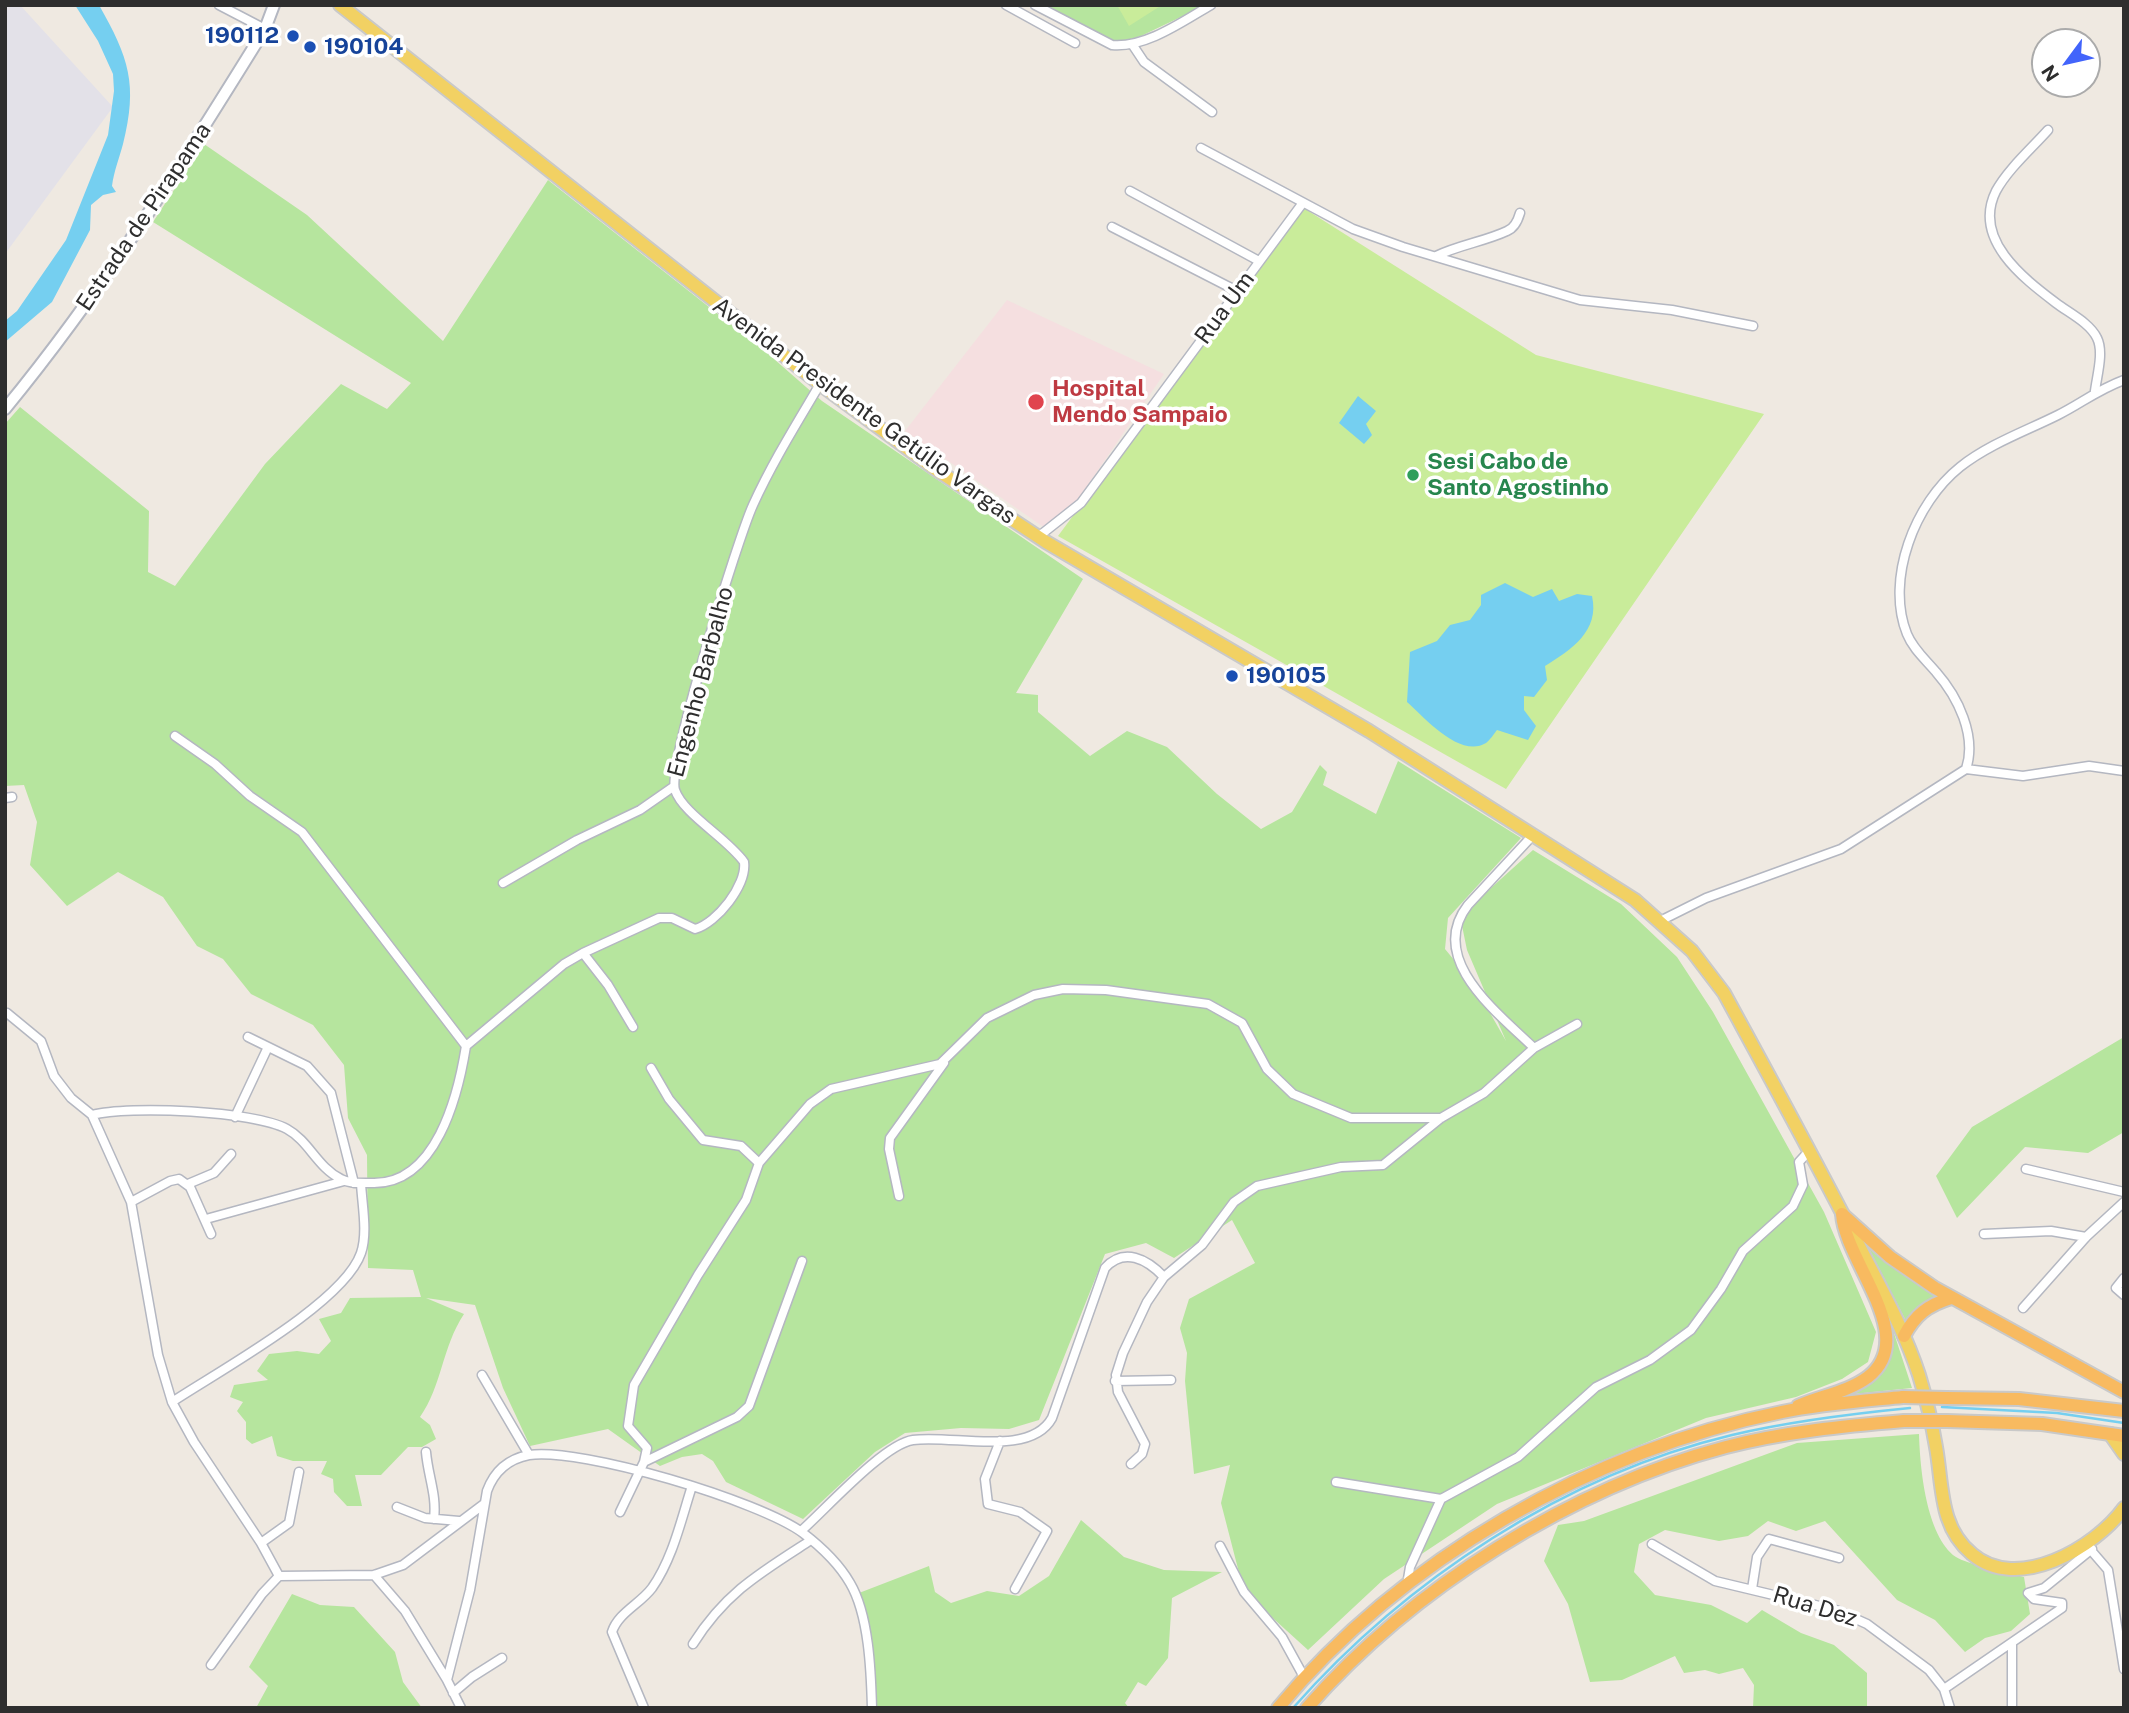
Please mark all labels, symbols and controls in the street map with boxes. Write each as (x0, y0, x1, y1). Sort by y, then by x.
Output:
place label: 190112 (205, 22, 279, 50)
marker: 190112 (285, 28, 301, 44)
north arrow (2031, 28, 2101, 98)
place label: 190104 (324, 33, 403, 61)
marker: 190104 (302, 39, 318, 55)
text: N (2037, 61, 2063, 86)
street label: Estrada de Pirapama (71, 118, 217, 316)
street label: Rua Um (1189, 266, 1261, 350)
street label: Avenida Presidente Getúlio Vargas (707, 292, 1021, 530)
place label: Hospital Mendo Sampaio (1052, 375, 1228, 429)
marker: Hospital Mendo Sampaio (1026, 392, 1046, 412)
place label: Sesi Cabo de Santo Agostinho (1427, 448, 1609, 502)
marker: Sesi Cabo de Santo Agostinho (1405, 467, 1421, 483)
street label: Engenho Barbalho (662, 584, 740, 780)
place label: 190105 (1246, 662, 1326, 690)
marker: 190105 (1224, 668, 1240, 684)
street label: Rua Dez (1769, 1581, 1861, 1633)

